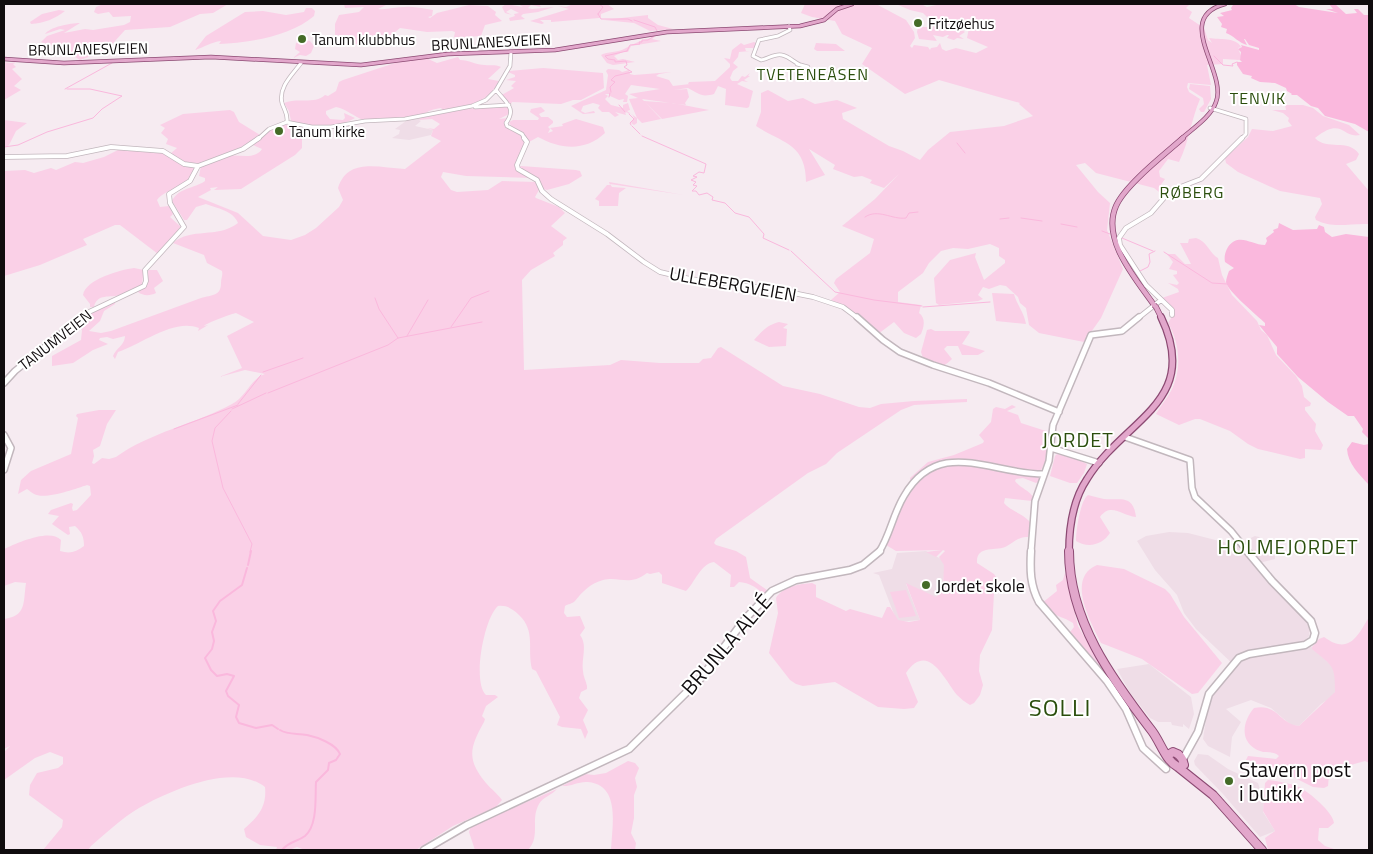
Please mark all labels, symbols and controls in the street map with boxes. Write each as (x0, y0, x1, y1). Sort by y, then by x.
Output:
place label: Fritzøehus (928, 12, 995, 35)
marker: Fritzøehus (912, 17, 924, 29)
street label: BRUNLANESVEIEN (431, 27, 551, 57)
place label: Tanum klubbhus (312, 28, 415, 51)
marker: Tanum klubbhus (296, 33, 308, 45)
street label: BRUNLANESVEIEN (28, 36, 148, 62)
district label: TVETENEÅSEN (757, 62, 869, 86)
district label: TENVIK (1230, 86, 1286, 110)
place label: Tanum kirke (289, 120, 365, 143)
marker: Tanum kirke (273, 125, 285, 137)
district label: RØBERG (1160, 180, 1224, 204)
street label: ULLEBERGVEIEN (667, 260, 799, 308)
street label: TANUMVEIEN (13, 304, 97, 376)
district label: JORDET (1042, 424, 1114, 455)
district label: HOLMEJORDET (1218, 531, 1358, 562)
place label: Jordet skole (936, 572, 1025, 599)
marker: Jordet skole (920, 579, 932, 591)
street label: BRUNLA ALLÉ (673, 586, 779, 702)
district label: SOLLI (1029, 689, 1091, 725)
place label: Stavern post i butikk (1239, 753, 1352, 809)
marker: Stavern post i butikk (1223, 775, 1235, 787)

